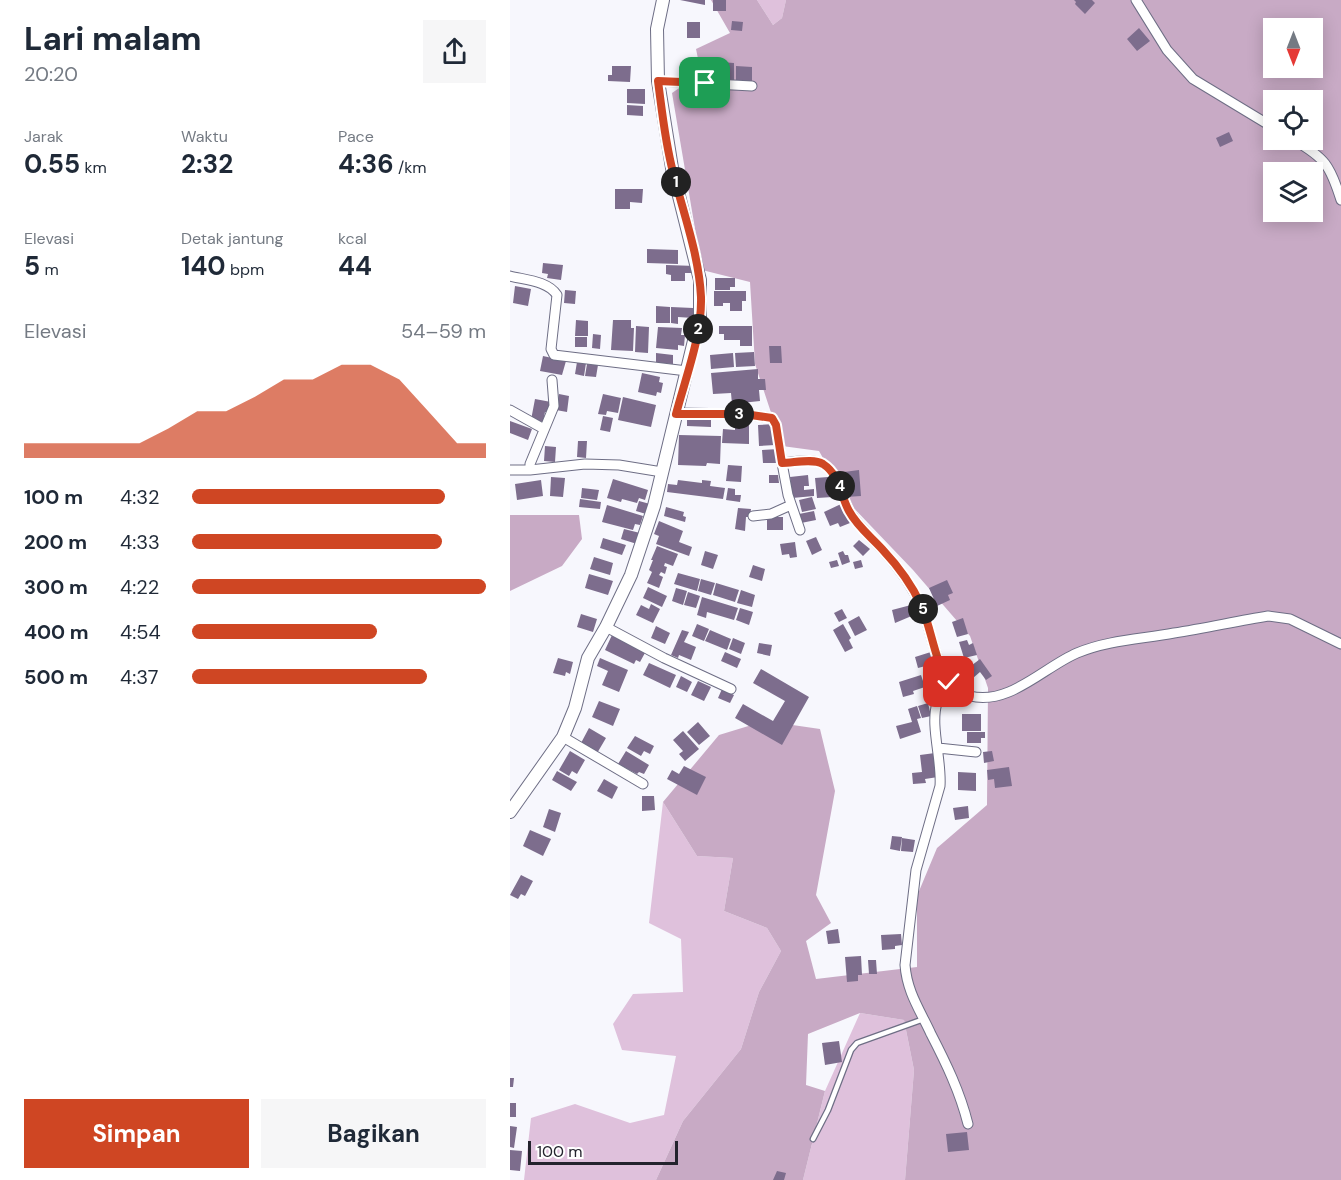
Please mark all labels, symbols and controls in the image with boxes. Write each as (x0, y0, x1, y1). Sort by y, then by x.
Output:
text: Lari malam (24, 17, 202, 60)
north arrow (1263, 18, 1323, 78)
map controls (1263, 18, 1323, 222)
button: share (423, 20, 486, 83)
pin (679, 57, 730, 108)
text: 20:20 (24, 61, 78, 87)
icon: arrive (688, 66, 721, 99)
button: locate (1263, 90, 1323, 150)
text: Jarak (24, 126, 63, 147)
text: Waktu (181, 126, 228, 147)
text: Pace (338, 126, 374, 147)
text: 0.55 (24, 147, 80, 181)
text: 2:32 (181, 147, 233, 181)
text: 4:36 (338, 147, 394, 181)
text: km (80, 157, 107, 178)
text: /km (394, 157, 427, 178)
button: layers (1263, 162, 1323, 222)
pin: 1 (661, 167, 691, 197)
text: 1 (673, 171, 679, 192)
text: Elevasi (24, 228, 74, 249)
text: Detak jantung (181, 228, 283, 249)
text: kcal (338, 228, 367, 249)
text: 5 (24, 249, 40, 283)
text: 140 (181, 249, 226, 283)
text: 44 (338, 249, 372, 283)
text: m (40, 259, 59, 280)
text: bpm (226, 259, 264, 280)
pin: 2 (683, 314, 713, 344)
text: Elevasi (24, 318, 86, 344)
text: 54–59 m (401, 318, 486, 344)
text: 2 (693, 318, 703, 339)
pin: 3 (724, 399, 754, 429)
text: 3 (734, 403, 744, 424)
pin: 4 (825, 471, 855, 501)
text: 4 (835, 475, 845, 496)
text: 100 m (24, 484, 83, 510)
text: 4:32 (120, 484, 160, 510)
text: 200 m (24, 529, 87, 555)
text: 4:33 (120, 529, 160, 555)
text: 300 m (24, 574, 88, 600)
text: 4:22 (120, 574, 159, 600)
pin: 5 (908, 594, 938, 624)
text: 5 (918, 598, 928, 619)
text: 400 m (24, 619, 89, 645)
text: 4:54 (120, 619, 161, 645)
pin (923, 656, 974, 707)
text: 500 m (24, 664, 88, 690)
text: 4:37 (120, 664, 158, 690)
icon: check (932, 665, 965, 698)
button: Simpan (24, 1099, 249, 1168)
button: Bagikan (261, 1099, 486, 1168)
scale bar (528, 1138, 678, 1166)
text: 100 m (537, 1141, 582, 1162)

